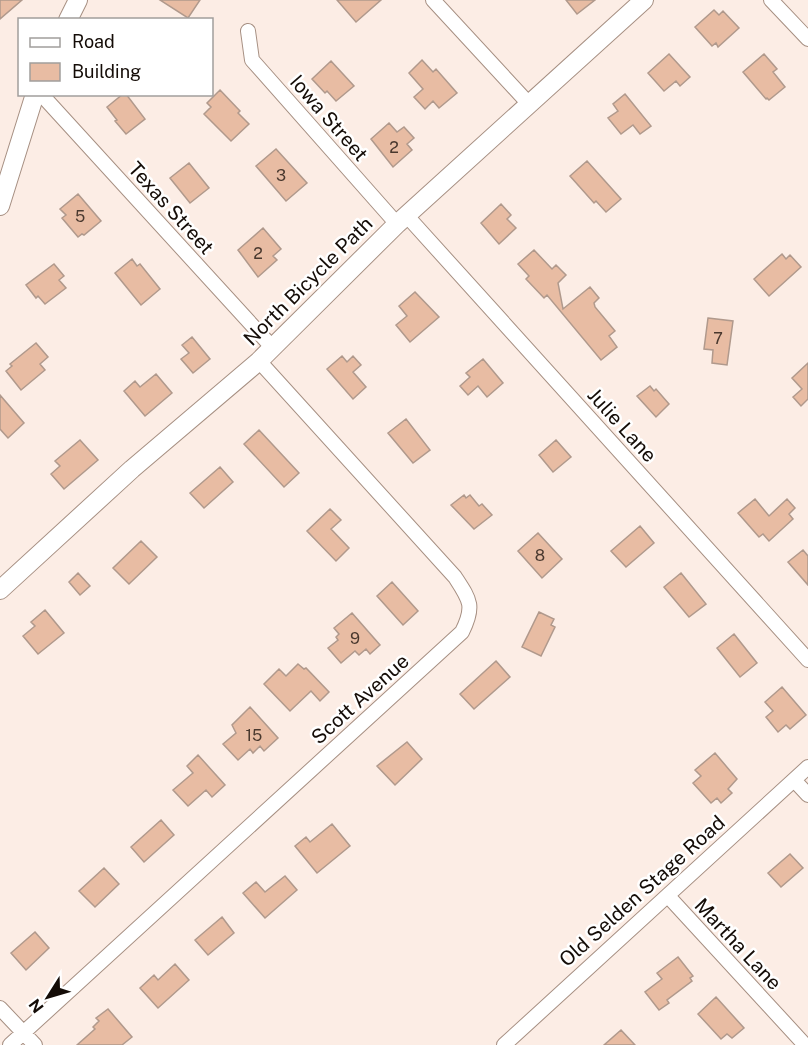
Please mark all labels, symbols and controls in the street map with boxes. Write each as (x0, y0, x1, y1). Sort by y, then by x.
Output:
legend (18, 18, 213, 96)
text: Road (72, 31, 115, 52)
text: Building (72, 61, 141, 82)
street label: Iowa Street (285, 70, 373, 166)
house number: 2 (389, 138, 399, 157)
street label: Texas Street (123, 157, 219, 259)
house number: 3 (276, 166, 286, 185)
house number: 5 (75, 207, 85, 226)
street label: North Bicycle Path (239, 212, 377, 350)
house number: 2 (253, 244, 263, 263)
house number: 7 (713, 329, 723, 348)
street label: Julie Lane (582, 383, 662, 467)
house number: 8 (535, 546, 545, 565)
house number: 9 (350, 629, 360, 648)
street label: Scott Avenue (306, 649, 414, 749)
house number: 15 (246, 726, 262, 745)
street label: Old Selden Stage Road (554, 810, 730, 972)
street label: Martha Lane (689, 893, 787, 995)
north arrow (18, 967, 78, 1027)
text: N (25, 995, 48, 1016)

